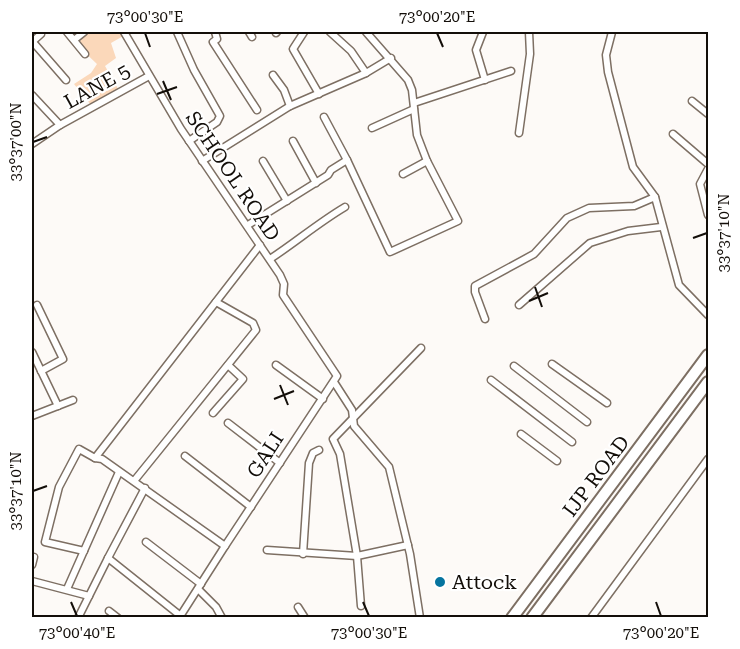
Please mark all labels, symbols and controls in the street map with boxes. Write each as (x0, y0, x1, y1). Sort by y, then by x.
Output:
text: 73°00'30"E (107, 8, 183, 26)
text: 73°00'20"E (399, 8, 475, 26)
street label: LANE 5 (60, 58, 134, 114)
text: 33°37'00"N (7, 102, 25, 182)
street label: SCHOOL ROAD (181, 107, 285, 245)
text: 33°37'10"N (715, 193, 733, 273)
street label: GALI (241, 428, 289, 482)
street label: IJP ROAD (558, 431, 634, 521)
text: 33°37'10"N (7, 451, 25, 531)
place label: Attock (452, 570, 517, 594)
marker: Attock (433, 575, 447, 589)
text: 73°00'40"E (39, 624, 115, 642)
text: 73°00'30"E (331, 624, 407, 642)
text: 73°00'20"E (623, 624, 699, 642)

